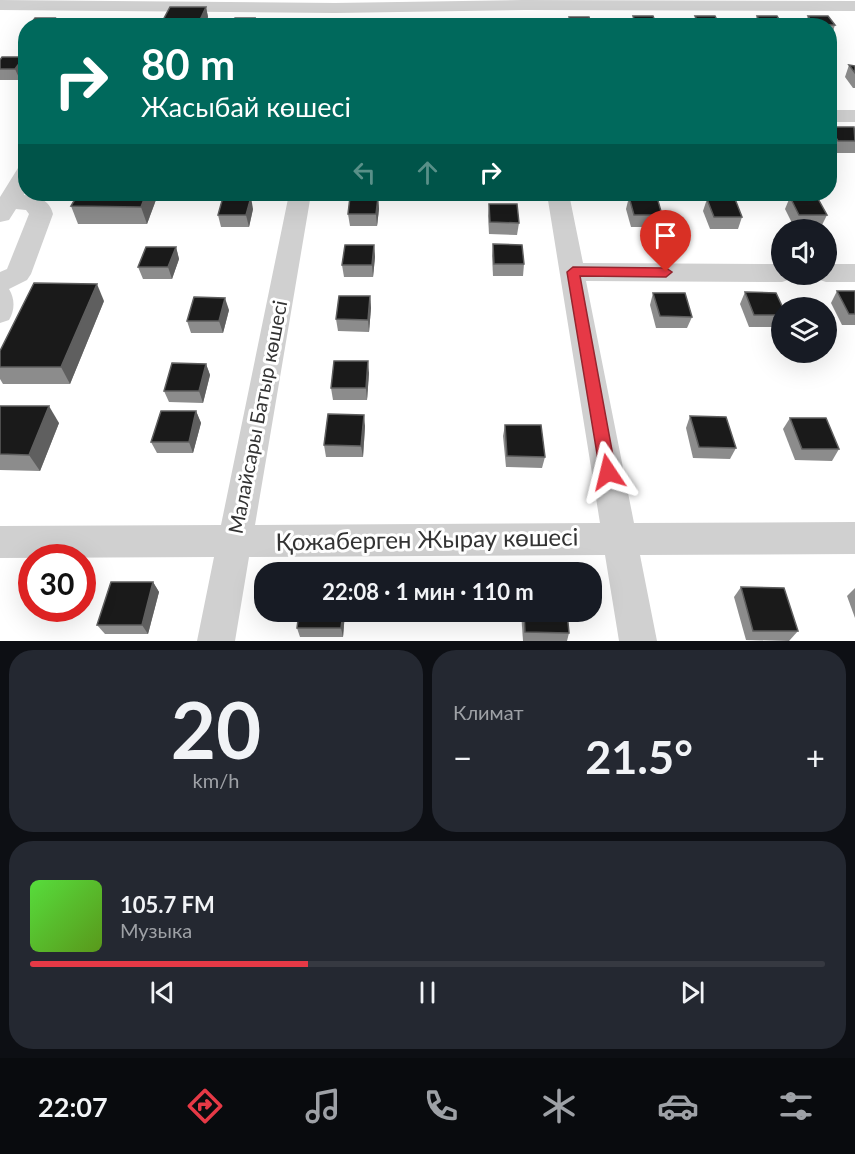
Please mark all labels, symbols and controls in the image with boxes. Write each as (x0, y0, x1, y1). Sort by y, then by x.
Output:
text: 80 m (141, 39, 235, 89)
icon: right (42, 42, 120, 120)
text: Жасыбай көшесі (141, 90, 351, 123)
icon: left (348, 156, 381, 189)
icon: ahead (411, 156, 444, 189)
icon: right (474, 156, 507, 189)
pin (640, 210, 691, 272)
icon: arrive (649, 219, 682, 252)
map controls (771, 219, 837, 363)
button: sound (771, 219, 837, 285)
button: layers (771, 297, 837, 363)
street label: Малайсары Батыр көшесі (223, 298, 291, 535)
position arrow (576, 440, 640, 504)
street label: Қожаберген Жырау көшесі (275, 521, 579, 556)
speed limit sign: 30 (18, 544, 96, 622)
text: 22:08 · 1 мин · 110 m (322, 578, 534, 605)
text: 20 (171, 682, 261, 776)
text: Климат (453, 700, 524, 724)
text: 21.5° (585, 730, 693, 784)
text: − (453, 737, 472, 777)
text: + (806, 737, 825, 777)
text: km/h (193, 768, 239, 792)
text: 105.7 FM (120, 891, 215, 918)
text: Музыка (120, 918, 192, 942)
icon: previous (146, 976, 179, 1009)
icon: pause (411, 976, 444, 1009)
icon: next (676, 976, 709, 1009)
icon: directions (184, 1085, 226, 1127)
icon: music (302, 1085, 344, 1127)
icon: phone (420, 1085, 462, 1127)
icon: climate (538, 1085, 580, 1127)
icon: car (657, 1085, 699, 1127)
icon: filters (775, 1085, 817, 1127)
text: 22:07 (38, 1090, 108, 1123)

